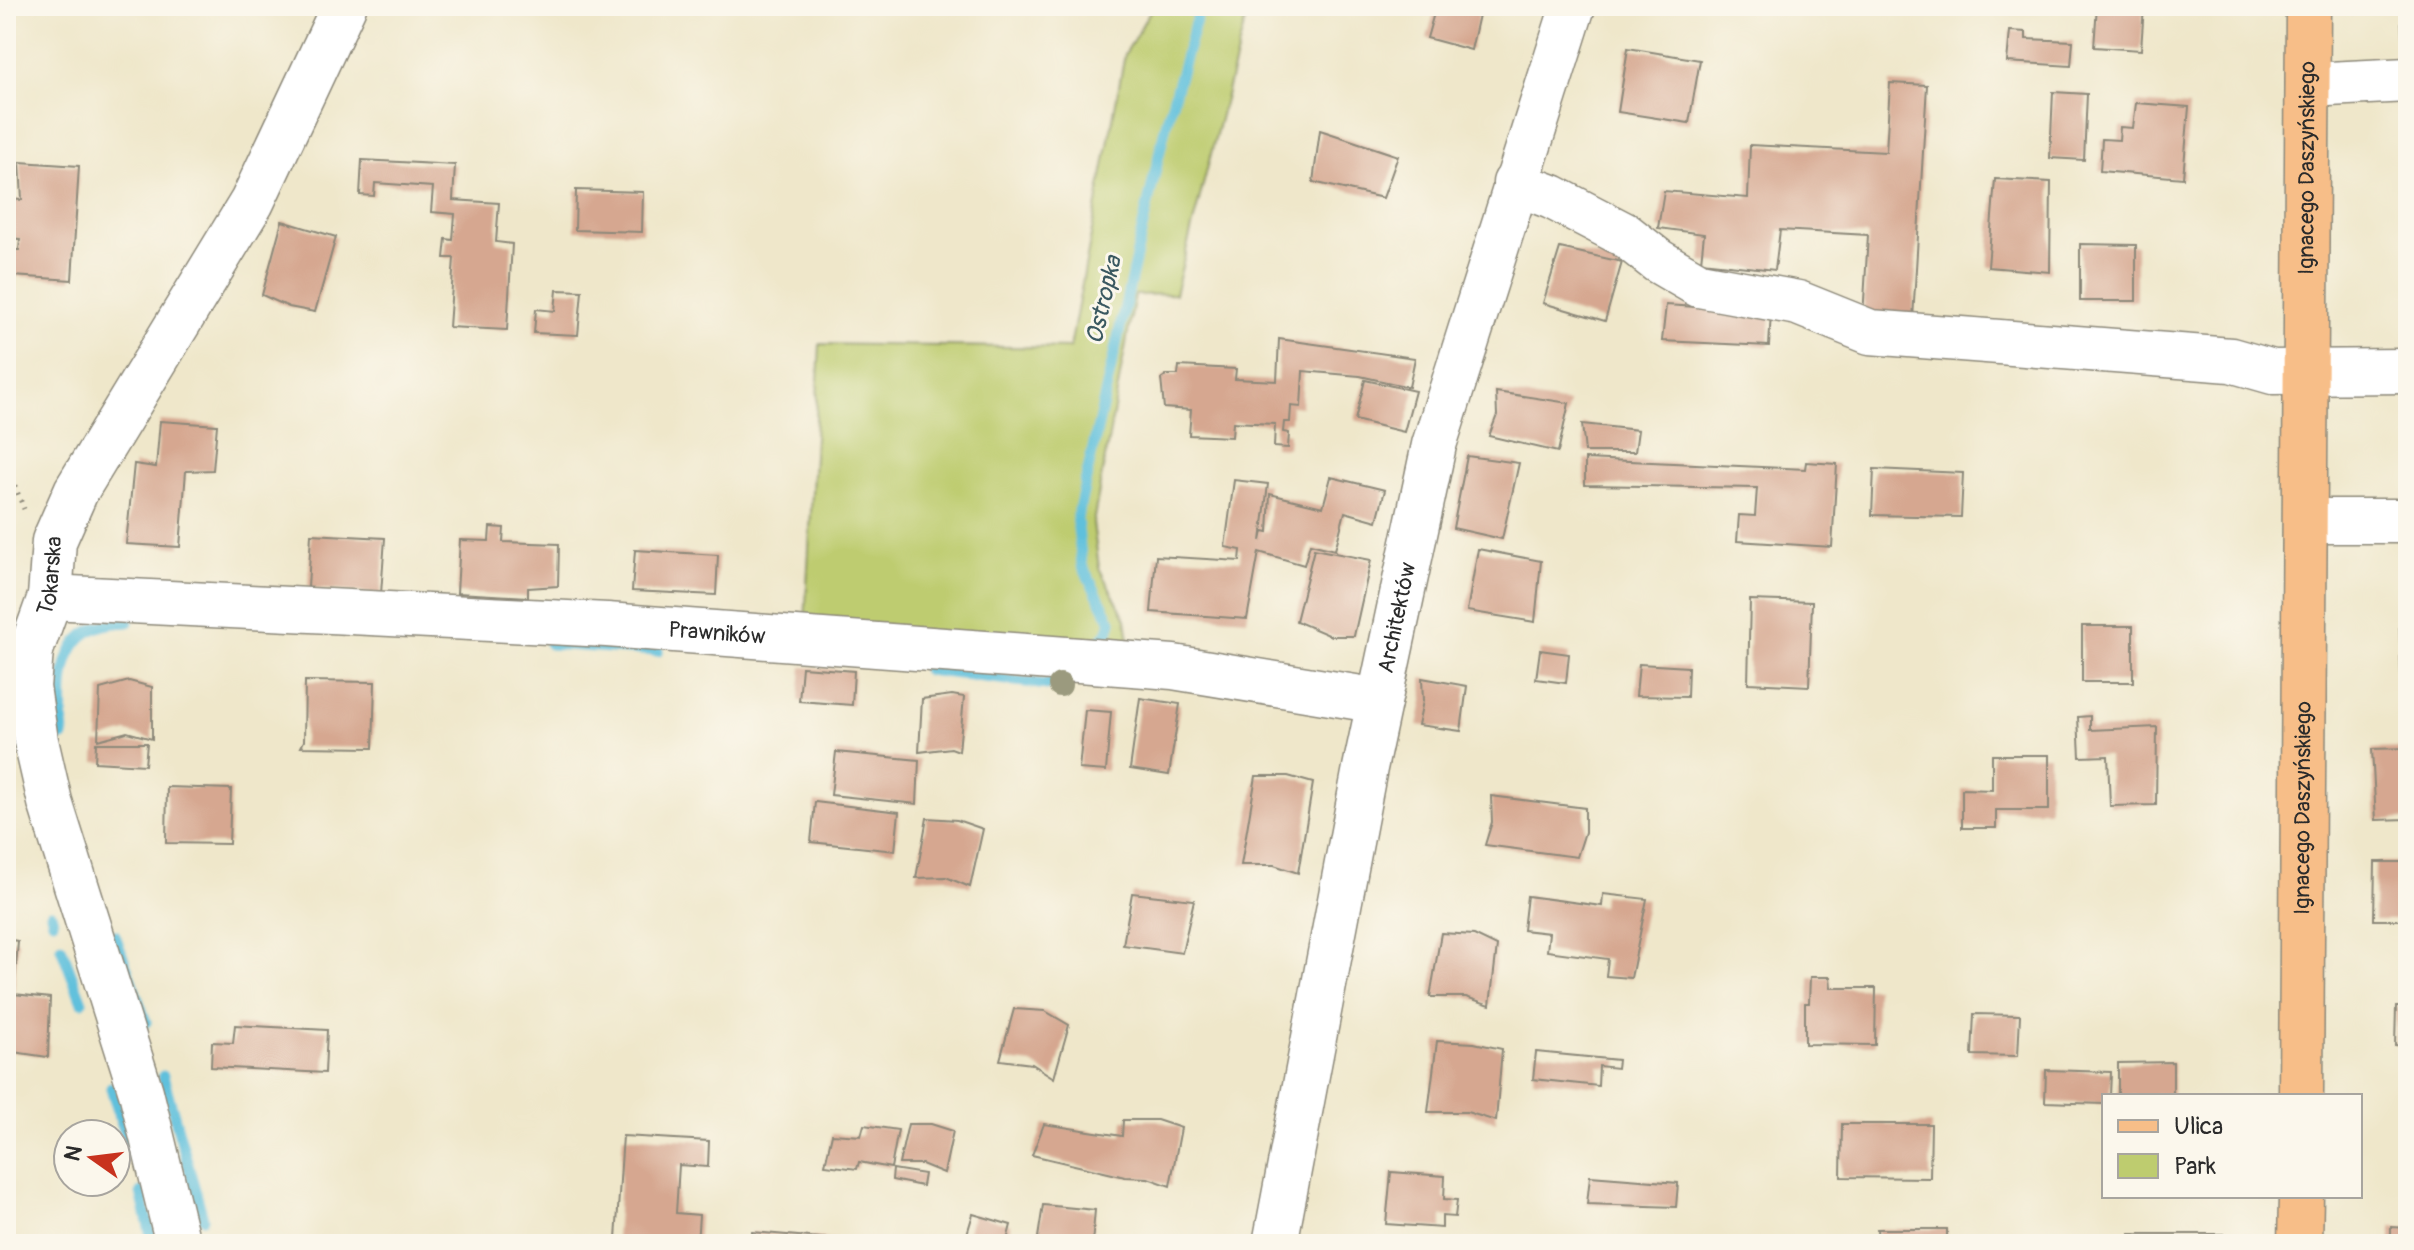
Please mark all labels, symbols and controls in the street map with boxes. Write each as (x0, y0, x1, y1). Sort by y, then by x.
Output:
street label: Ignacego Daszyńskiego (2292, 61, 2322, 275)
water label: Ostropka (1080, 251, 1129, 347)
street label: Tokarska (30, 535, 68, 619)
street label: Architektów (1372, 560, 1423, 676)
street label: Prawników (668, 616, 767, 651)
street label: Ignacego Daszyńskiego (2288, 701, 2318, 915)
legend (2102, 1094, 2362, 1198)
text: Ulica (2174, 1112, 2223, 1141)
north arrow (52, 1118, 132, 1198)
text: N (58, 1143, 89, 1164)
text: Park (2174, 1152, 2216, 1181)

